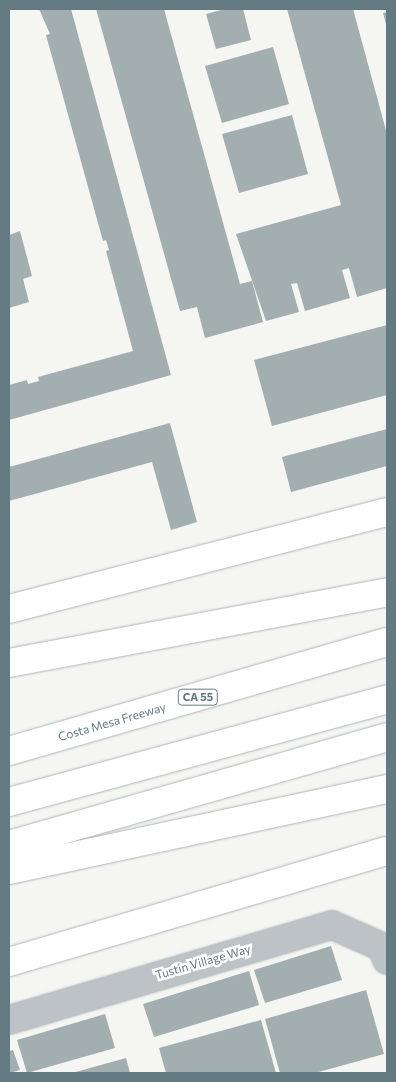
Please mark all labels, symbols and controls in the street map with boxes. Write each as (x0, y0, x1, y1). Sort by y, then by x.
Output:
road number: CA 55 (177, 689, 219, 706)
street label: Costa Mesa Freeway (56, 700, 168, 744)
street label: Tustin Village Way (154, 941, 252, 983)

